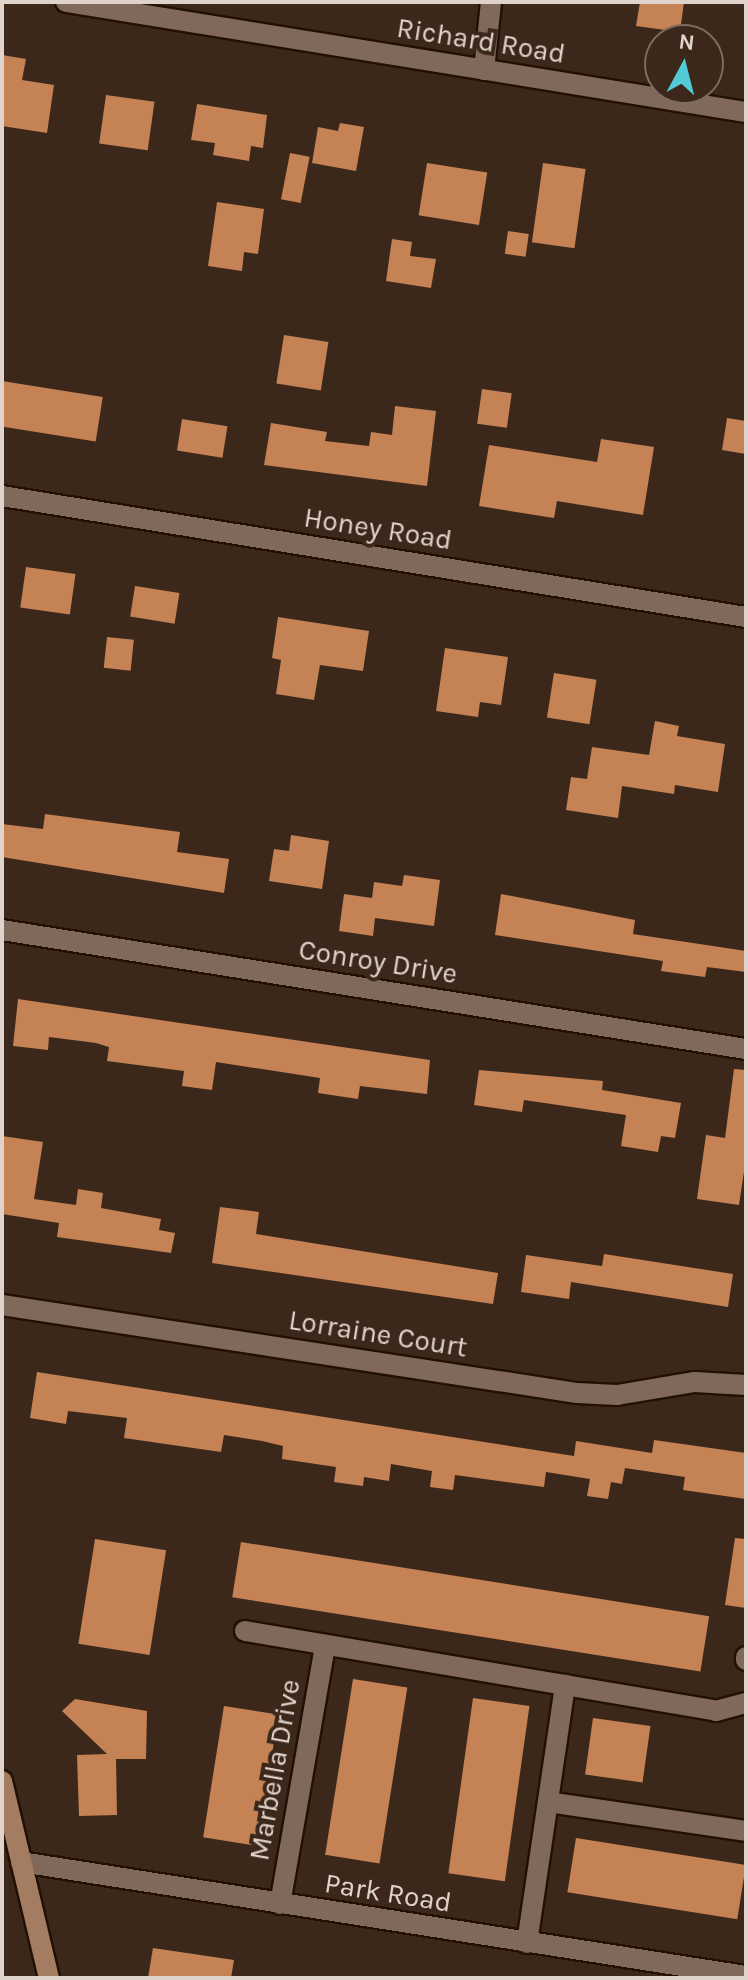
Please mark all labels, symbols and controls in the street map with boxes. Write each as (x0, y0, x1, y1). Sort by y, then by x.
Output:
street label: Richard Road (394, 11, 568, 71)
north arrow (644, 24, 724, 104)
text: N (677, 28, 696, 56)
street label: Honey Road (302, 501, 454, 557)
street label: Conroy Drive (296, 933, 460, 991)
street label: Lorraine Court (286, 1303, 470, 1365)
street label: Marbella Drive (243, 1677, 307, 1863)
street label: Park Road (322, 1866, 454, 1920)

